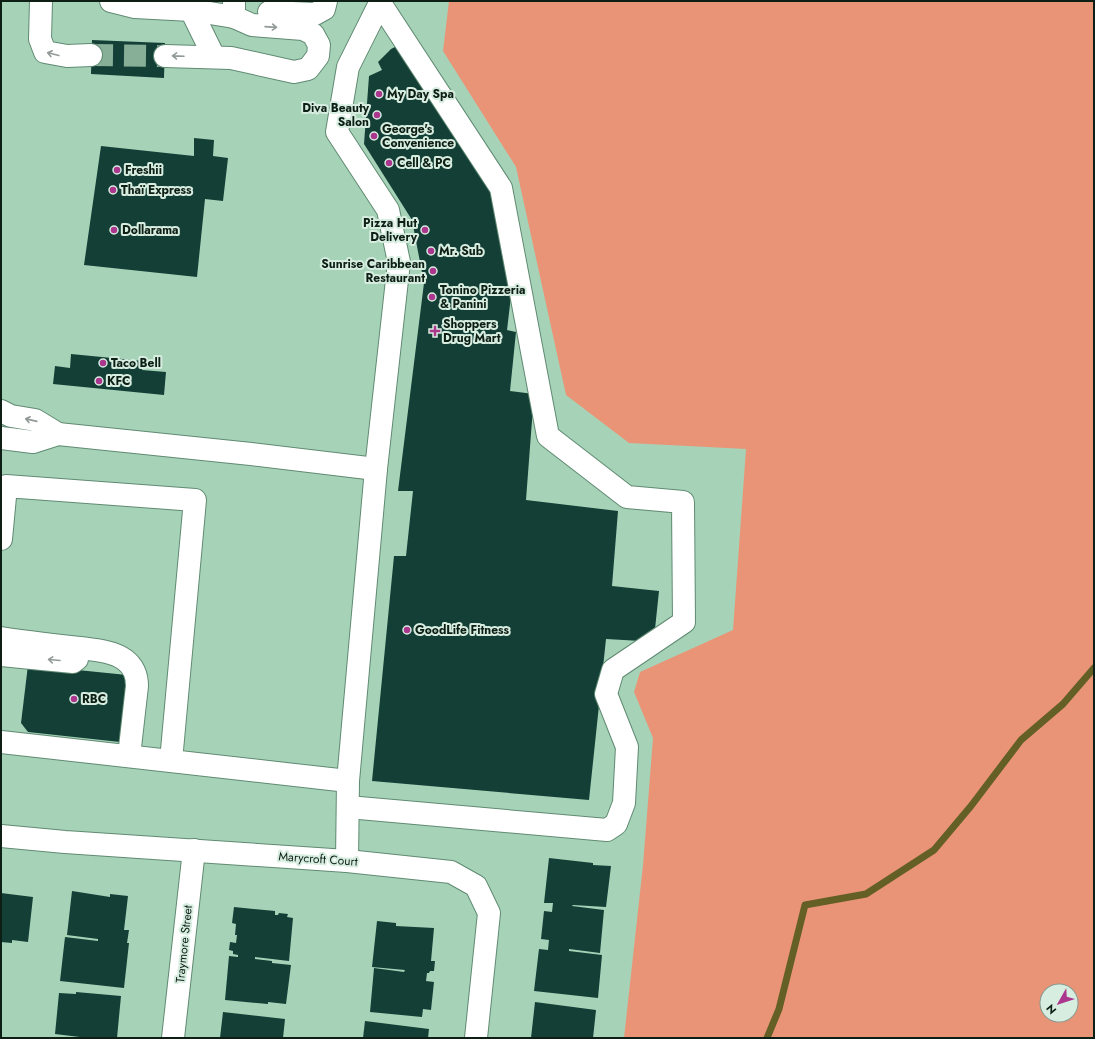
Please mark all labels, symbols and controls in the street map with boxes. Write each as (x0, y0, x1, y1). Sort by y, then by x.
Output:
one-way arrow (264, 23, 277, 30)
one-way arrow (46, 49, 59, 57)
one-way arrow (172, 52, 185, 60)
place label: My Day Spa (387, 85, 454, 103)
marker: My Day Spa (374, 89, 384, 99)
place label: Diva Beauty Salon (302, 99, 370, 131)
marker: Diva Beauty Salon (372, 110, 382, 120)
place label: George's Convenience (382, 120, 454, 152)
marker: George's Convenience (369, 131, 379, 141)
place label: Cell & PC (397, 154, 451, 172)
marker: Cell & PC (384, 158, 394, 168)
place label: Freshii (125, 161, 162, 179)
marker: Freshii (112, 165, 122, 175)
place label: Thaï Express (121, 181, 192, 199)
marker: Thaï Express (108, 185, 118, 195)
place label: Pizza Hut Delivery (363, 214, 418, 246)
place label: Dollarama (122, 221, 179, 239)
marker: Dollarama (109, 225, 119, 235)
marker: Pizza Hut Delivery (420, 225, 430, 235)
place label: Mr. Sub (439, 242, 484, 260)
marker: Mr. Sub (426, 246, 436, 256)
place label: Sunrise Caribbean Restaurant (321, 255, 425, 287)
marker: Sunrise Caribbean Restaurant (428, 266, 438, 276)
place label: Tonino Pizzeria & Panini (440, 281, 526, 313)
marker: Tonino Pizzeria & Panini (427, 292, 437, 302)
place label: Shoppers Drug Mart (443, 315, 501, 347)
marker: Shoppers Drug Mart (430, 326, 440, 336)
place label: Taco Bell (111, 354, 161, 372)
marker: Taco Bell (98, 358, 108, 368)
place label: KFC (107, 372, 130, 390)
marker: KFC (94, 376, 104, 386)
one-way arrow (24, 415, 37, 423)
place label: GoodLife Fitness (415, 621, 510, 639)
marker: GoodLife Fitness (402, 625, 412, 635)
one-way arrow (48, 657, 61, 664)
place label: RBC (82, 690, 106, 708)
marker: RBC (69, 694, 79, 704)
street label: Marycroft Court (278, 847, 358, 871)
street label: Traymore Street (171, 904, 197, 984)
north arrow (1039, 983, 1079, 1023)
text: N (1042, 1001, 1060, 1018)

